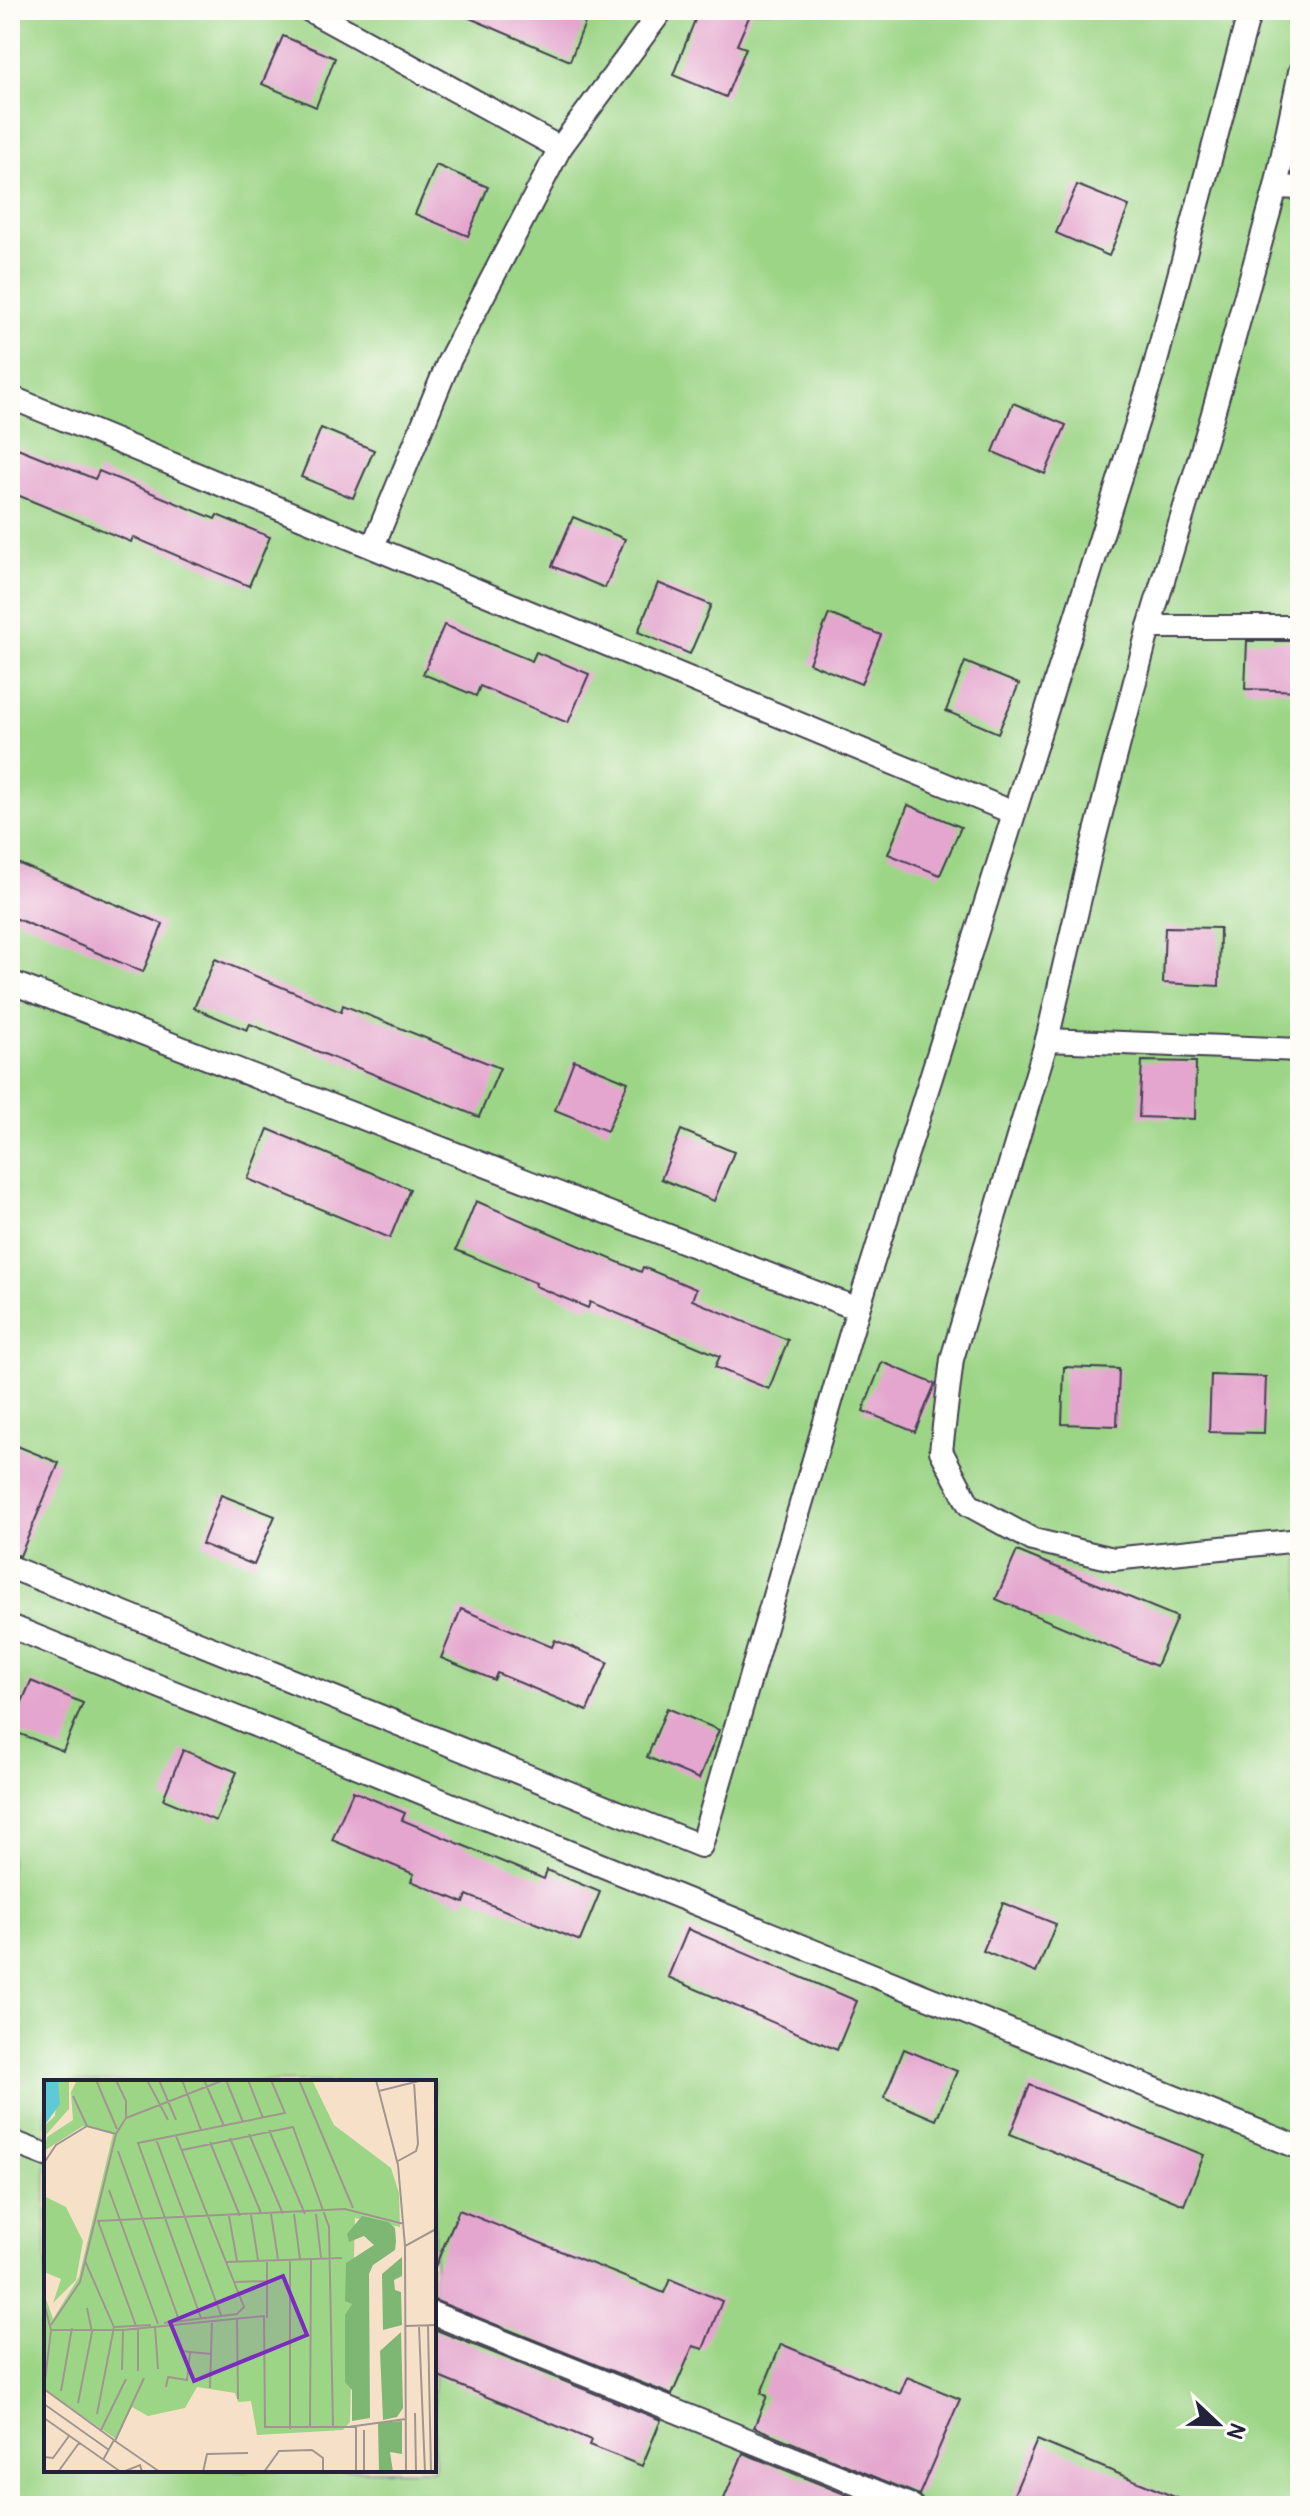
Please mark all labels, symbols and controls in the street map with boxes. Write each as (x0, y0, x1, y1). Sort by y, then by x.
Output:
inset map (44, 2080, 436, 2472)
north arrow (1178, 2384, 1258, 2464)
text: N (1220, 2419, 1251, 2443)

